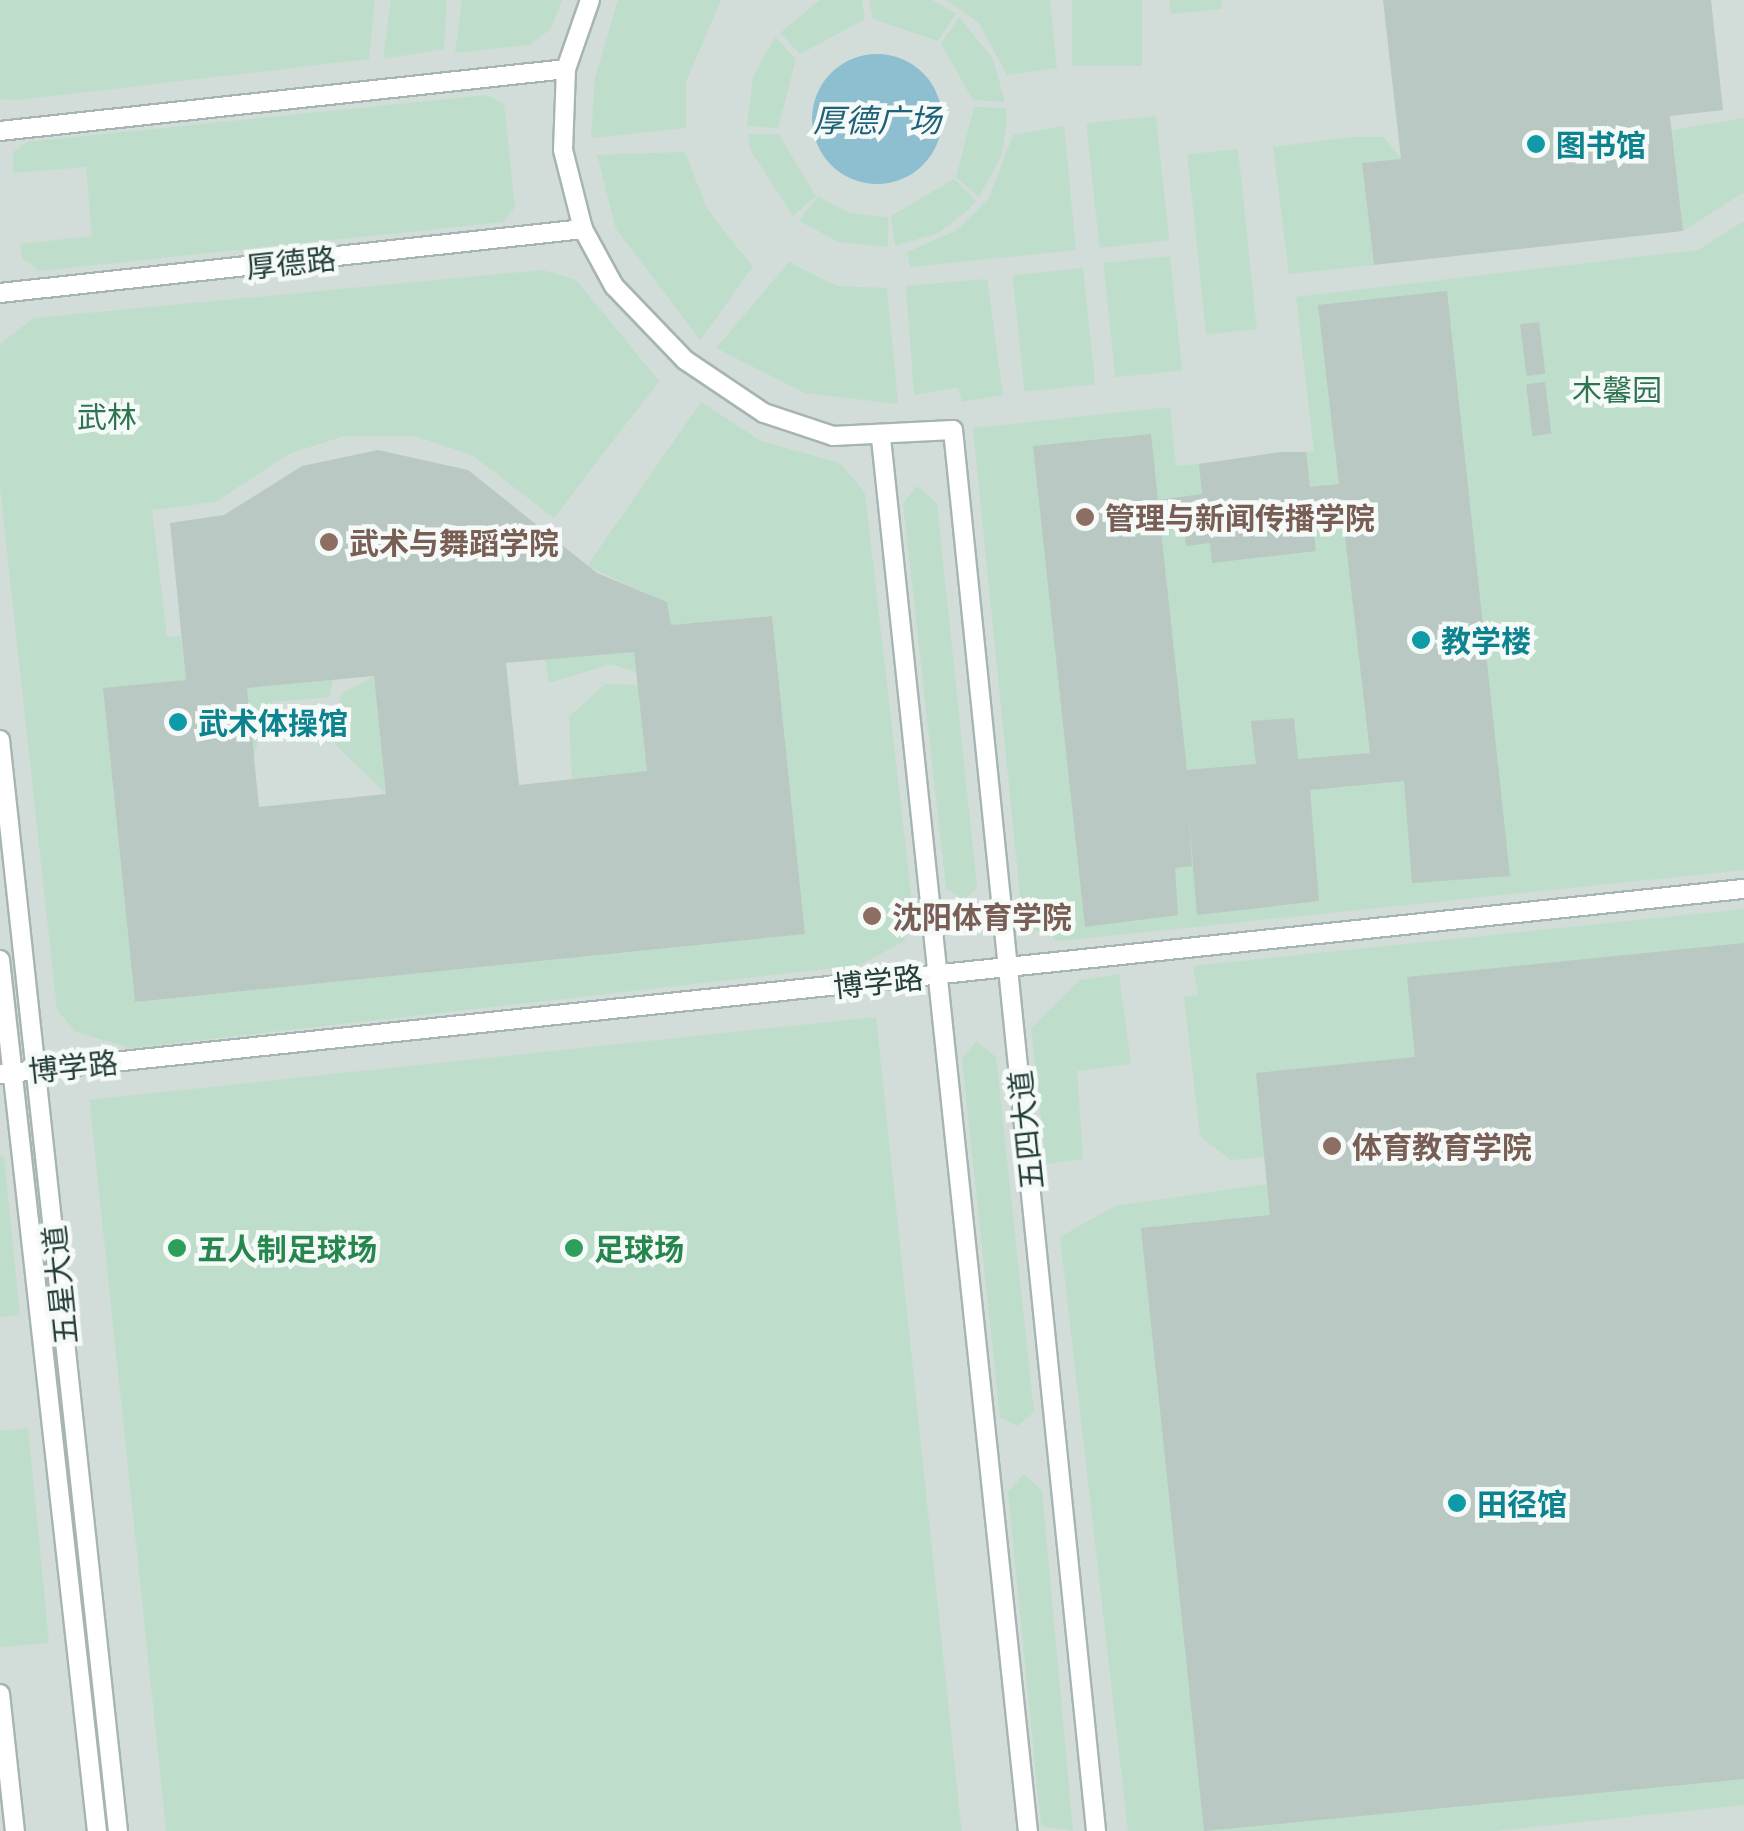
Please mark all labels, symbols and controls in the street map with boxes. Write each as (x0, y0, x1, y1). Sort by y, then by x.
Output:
water label: 厚德广场 (813, 100, 941, 138)
place label: 图书馆 (1556, 126, 1646, 162)
marker: 图书馆 (1525, 133, 1547, 155)
street label: 厚德路 (244, 239, 338, 285)
park label: 木馨园 (1572, 371, 1662, 407)
park label: 武林 (77, 398, 137, 434)
place label: 管理与新闻传播学院 (1105, 499, 1375, 535)
marker: 管理与新闻传播学院 (1074, 506, 1096, 528)
place label: 武术与舞蹈学院 (349, 524, 559, 560)
marker: 武术与舞蹈学院 (318, 531, 340, 553)
place label: 教学楼 (1441, 622, 1531, 658)
marker: 教学楼 (1410, 629, 1432, 651)
place label: 武术体操馆 (198, 704, 348, 740)
marker: 武术体操馆 (167, 711, 189, 733)
place label: 沈阳体育学院 (892, 898, 1072, 934)
marker: 沈阳体育学院 (861, 905, 883, 927)
street label: 博学路 (831, 958, 925, 1004)
street label: 博学路 (26, 1043, 120, 1089)
street label: 五四大道 (1001, 1068, 1049, 1192)
place label: 体育教育学院 (1352, 1128, 1532, 1164)
marker: 体育教育学院 (1321, 1135, 1343, 1157)
street label: 五星大道 (35, 1223, 83, 1347)
place label: 五人制足球场 (197, 1230, 377, 1266)
place label: 足球场 (594, 1230, 684, 1266)
marker: 五人制足球场 (166, 1237, 188, 1259)
marker: 足球场 (563, 1237, 585, 1259)
place label: 田径馆 (1477, 1485, 1567, 1521)
marker: 田径馆 (1446, 1492, 1468, 1514)

